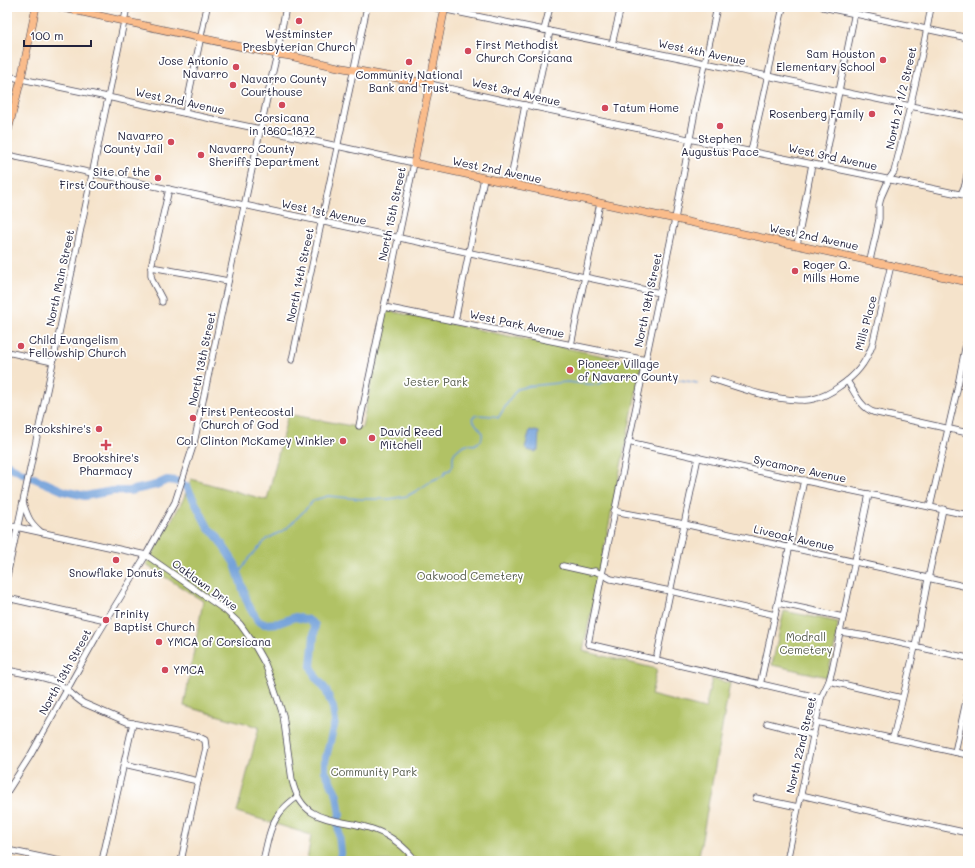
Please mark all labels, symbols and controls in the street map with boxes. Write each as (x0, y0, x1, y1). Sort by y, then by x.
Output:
marker: Westminster Presbyterian Church (294, 16, 304, 26)
scale bar (24, 22, 91, 48)
place label: Westminster Presbyterian Church (243, 26, 355, 54)
text: 100 m (30, 27, 64, 43)
street label: West 4th Avenue (657, 35, 747, 68)
place label: First Methodist Church Corsicana (476, 37, 573, 65)
street label: North 21 1/2 Street (881, 45, 920, 151)
marker: First Methodist Church Corsicana (463, 46, 473, 56)
place label: Sam Houston Elementary School (776, 46, 875, 74)
place label: Jose Antonio Navarro (159, 53, 228, 81)
marker: Sam Houston Elementary School (878, 55, 888, 65)
marker: Community National Bank and Trust (404, 57, 414, 67)
marker: Jose Antonio Navarro (231, 62, 241, 72)
place label: Community National Bank and Trust (356, 67, 462, 95)
place label: Navarro County Courthouse (241, 71, 327, 99)
street label: West 3rd Avenue (470, 74, 562, 109)
marker: Navarro County Courthouse (228, 80, 238, 90)
street label: West 2nd Avenue (134, 84, 226, 117)
marker: Corsicana in 1860-1872 (277, 100, 287, 110)
place label: Tatum Home (613, 100, 679, 115)
marker: Tatum Home (600, 103, 610, 113)
place label: Rosenberg Family (769, 106, 864, 121)
marker: Rosenberg Family (867, 109, 877, 119)
place label: Corsicana in 1860-1872 (249, 110, 315, 138)
marker: Stephen Augustus Pace (715, 121, 725, 131)
place label: Navarro County Jail (103, 128, 163, 156)
place label: Stephen Augustus Pace (681, 131, 759, 159)
marker: Navarro County Jail (166, 137, 176, 147)
street label: West 3rd Avenue (787, 140, 879, 173)
place label: Navarro County Sheriffs Department (209, 141, 320, 169)
marker: Navarro County Sheriffs Department (196, 150, 206, 160)
street label: West 2nd Avenue (451, 153, 543, 186)
place label: Site of the First Courthouse (60, 164, 150, 192)
street label: North 15th Street (374, 165, 409, 262)
marker: Site of the First Courthouse (153, 173, 163, 183)
street label: West 1st Avenue (280, 195, 368, 228)
street label: West 2nd Avenue (768, 220, 860, 253)
street label: North 14th Street (282, 226, 317, 323)
street label: North Main Street (42, 228, 77, 328)
street label: North 19th Street (630, 251, 665, 348)
place label: Roger Q. Mills Home (803, 257, 860, 285)
marker: Roger Q. Mills Home (790, 266, 800, 276)
street label: Mills Place (851, 294, 880, 352)
street label: West Park Avenue (468, 306, 566, 341)
street label: North 13th Street (184, 310, 219, 407)
place label: Child Evangelism Fellowship Church (29, 332, 126, 360)
marker: Child Evangelism Fellowship Church (16, 341, 26, 351)
place label: Pioneer Village of Navarro County (578, 356, 678, 384)
marker: Pioneer Village of Navarro County (565, 365, 575, 375)
park label: Jester Park (404, 374, 468, 389)
place label: First Pentecostal Church of God (201, 404, 294, 432)
marker: First Pentecostal Church of God (188, 413, 198, 423)
place label: Brookshire's (25, 421, 91, 436)
marker: Brookshire's (94, 424, 104, 434)
place label: David Reed Mitchell (380, 424, 442, 452)
place label: Col. Clinton McKamey Winkler (176, 433, 335, 448)
marker: David Reed Mitchell (367, 433, 377, 443)
marker: Col. Clinton McKamey Winkler (338, 436, 348, 446)
marker: Brookshire's Pharmacy (101, 440, 111, 450)
place label: Brookshire's Pharmacy (73, 450, 139, 478)
street label: Sycamore Avenue (752, 451, 848, 486)
street label: Liveoak Avenue (752, 521, 836, 554)
marker: Snowflake Donuts (111, 555, 121, 565)
street label: Oaklawn Drive (169, 556, 242, 614)
place label: Snowflake Donuts (69, 565, 163, 580)
park label: Oakwood Cemetery (417, 568, 524, 583)
place label: Trinity Baptist Church (114, 606, 195, 634)
marker: Trinity Baptist Church (101, 615, 111, 625)
street label: North 13th Street (35, 626, 94, 717)
park label: Modrall Cemetery (779, 629, 833, 657)
place label: YMCA of Corsicana (167, 634, 271, 649)
marker: YMCA of Corsicana (154, 637, 164, 647)
place label: YMCA (173, 662, 204, 677)
marker: YMCA (160, 665, 170, 675)
street label: North 22nd Street (782, 695, 819, 795)
park label: Community Park (331, 764, 417, 779)

